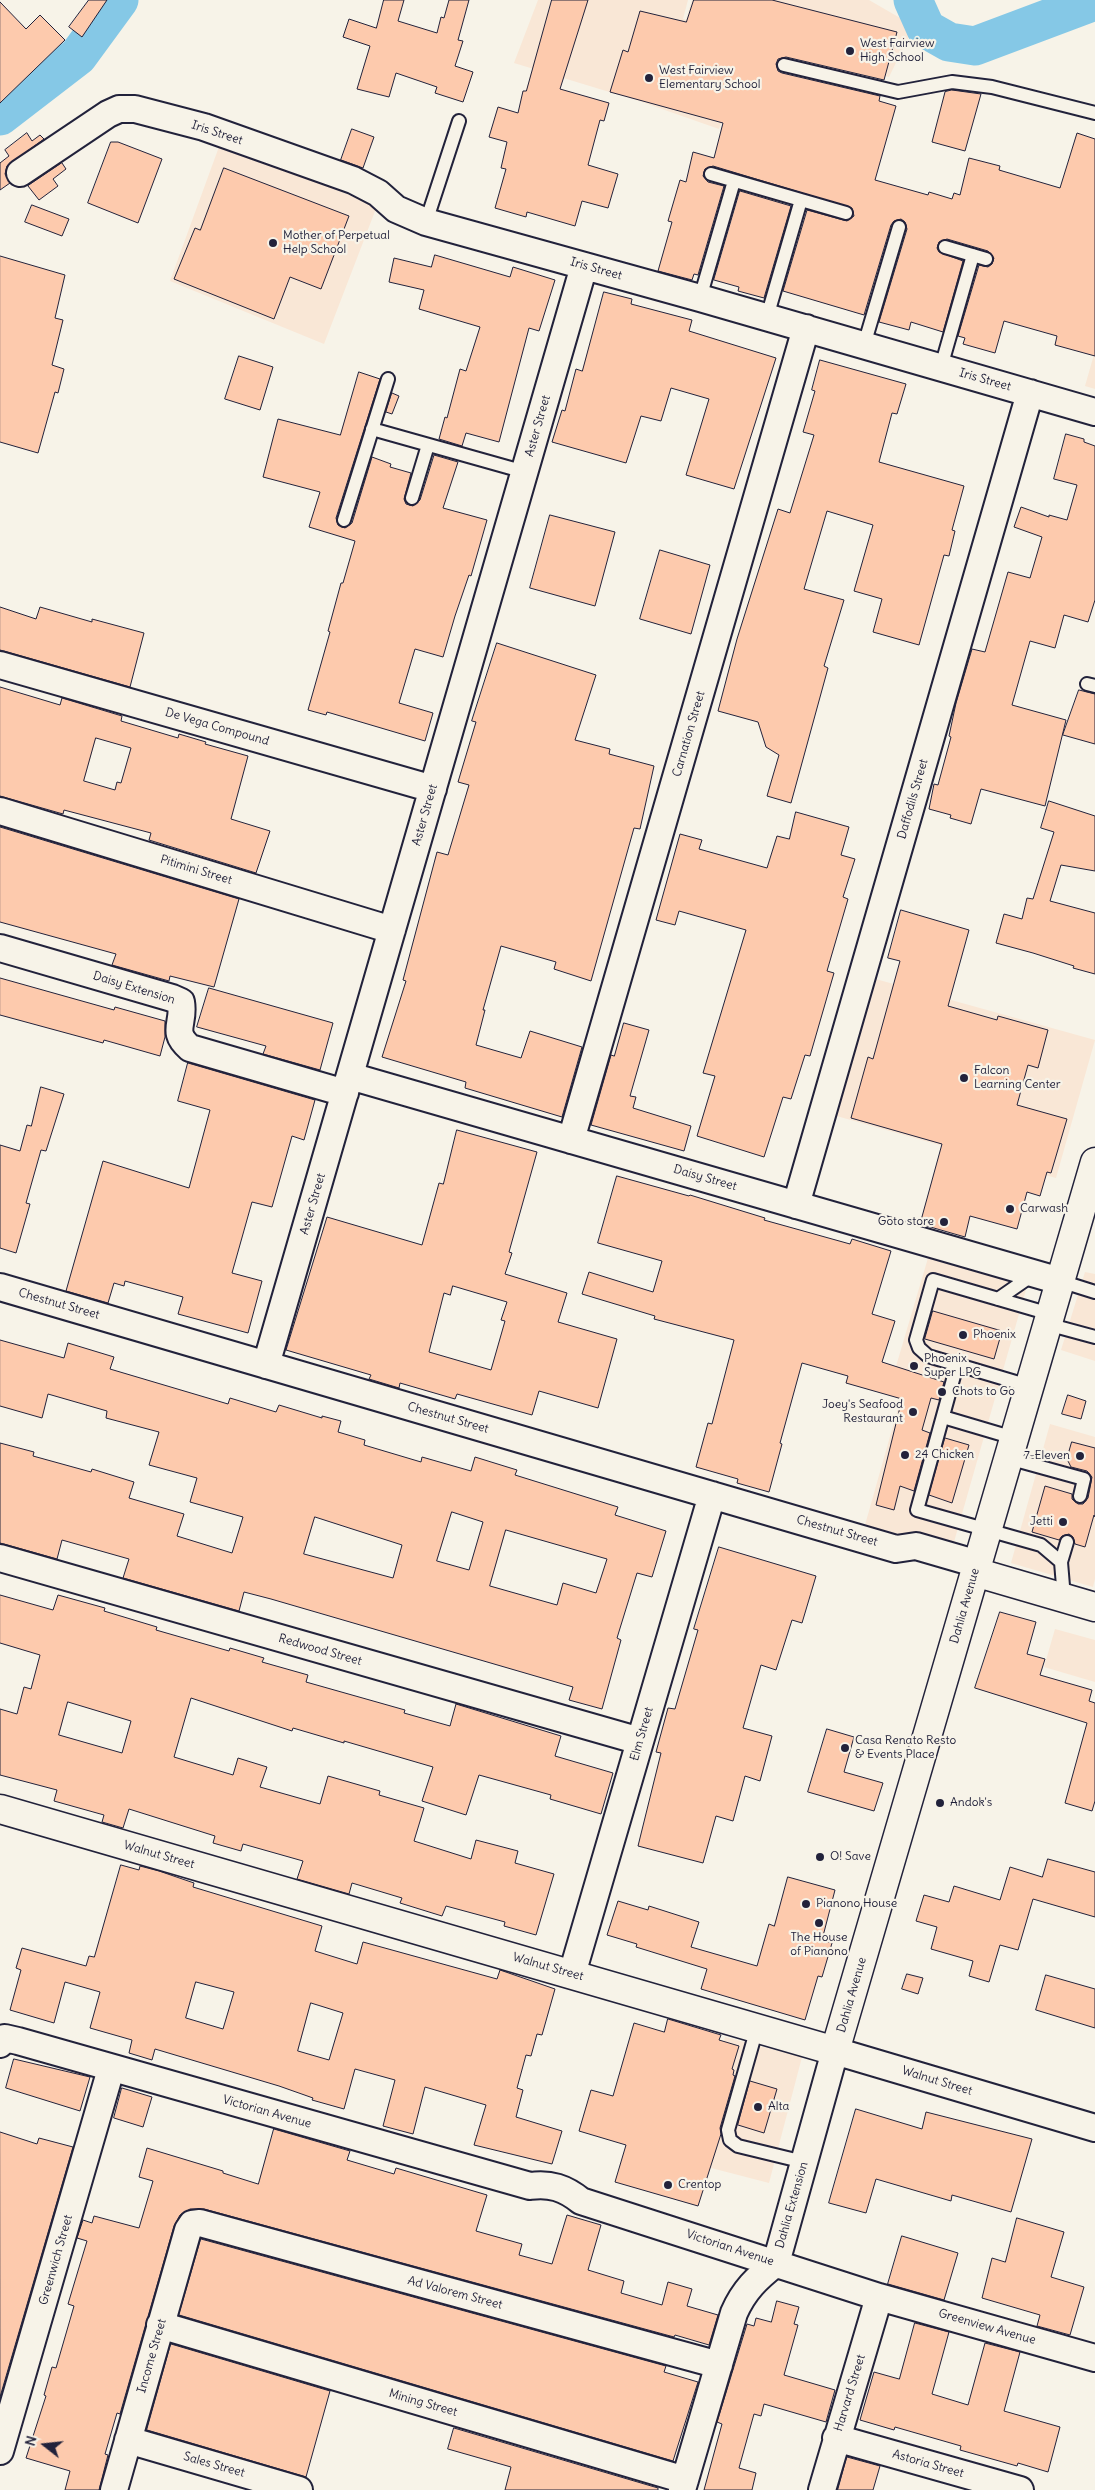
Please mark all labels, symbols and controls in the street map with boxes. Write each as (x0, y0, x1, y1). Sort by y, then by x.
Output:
place label: West Fairview High School (860, 37, 934, 65)
marker: West Fairview High School (844, 45, 856, 57)
place label: West Fairview Elementary School (659, 64, 760, 92)
marker: West Fairview Elementary School (643, 72, 655, 84)
street label: Iris Street (190, 118, 244, 148)
place label: Mother of Perpetual Help School (283, 229, 390, 257)
marker: Mother of Perpetual Help School (267, 237, 279, 249)
street label: Iris Street (569, 255, 623, 283)
street label: Iris Street (958, 366, 1012, 394)
street label: Aster Street (522, 394, 554, 458)
street label: Carnation Street (670, 689, 708, 779)
street label: De Vega Compound (163, 705, 271, 749)
street label: Daffodils Street (895, 757, 931, 841)
street label: Aster Street (409, 783, 441, 847)
street label: Pitimini Street (158, 852, 234, 888)
street label: Daisy Extension (91, 969, 177, 1007)
place label: Falcon Learning Center (974, 1064, 1061, 1092)
marker: Falcon Learning Center (958, 1072, 970, 1084)
street label: Daisy Street (672, 1162, 738, 1194)
street label: Aster Street (297, 1172, 329, 1236)
place label: Carwash (1020, 1202, 1068, 1216)
marker: Carwash (1004, 1203, 1016, 1215)
place label: Goto store (878, 1215, 934, 1229)
marker: Goto store (938, 1216, 950, 1228)
street label: Chestnut Street (17, 1286, 101, 1322)
place label: Phoenix (973, 1328, 1016, 1342)
marker: Phoenix (957, 1329, 969, 1341)
place label: Phoenix Super LPG (924, 1352, 981, 1380)
marker: Phoenix Super LPG (908, 1360, 920, 1372)
place label: Chots to Go (952, 1385, 1015, 1399)
marker: Chots to Go (936, 1386, 948, 1398)
place label: Joey's Seafood Restaurant (822, 1398, 903, 1426)
street label: Chestnut Street (406, 1400, 490, 1436)
marker: Joey's Seafood Restaurant (907, 1406, 919, 1418)
place label: 24 Chicken (915, 1448, 974, 1462)
marker: 24 Chicken (899, 1449, 911, 1461)
place label: 7-Eleven (1024, 1449, 1070, 1463)
marker: 7-Eleven (1074, 1450, 1086, 1462)
street label: Chestnut Street (795, 1513, 879, 1549)
place label: Jetti (1030, 1515, 1053, 1529)
marker: Jetti (1057, 1516, 1069, 1528)
street label: Dahlia Avenue (947, 1567, 983, 1645)
street label: Redwood Street (277, 1631, 363, 1669)
street label: Elm Street (627, 1706, 657, 1762)
place label: Casa Renato Resto & Events Place (855, 1734, 956, 1762)
marker: Casa Renato Resto & Events Place (839, 1742, 851, 1754)
place label: Andok's (950, 1796, 992, 1810)
marker: Andok's (934, 1797, 946, 1809)
street label: Walnut Street (122, 1838, 196, 1872)
place label: O! Save (830, 1850, 871, 1864)
marker: O! Save (814, 1851, 826, 1863)
place label: Pianono House (816, 1897, 897, 1911)
marker: Pianono House (800, 1898, 812, 1910)
marker: The House of Pianono (813, 1917, 825, 1929)
place label: The House of Pianono (790, 1931, 848, 1959)
street label: Walnut Street (511, 1950, 585, 1984)
street label: Dahlia Avenue (834, 1956, 870, 2034)
street label: Walnut Street (900, 2063, 974, 2099)
street label: Victorian Avenue (221, 2092, 313, 2132)
place label: Alta (768, 2100, 789, 2114)
marker: Alta (752, 2101, 764, 2113)
street label: Dahlia Extension (773, 2160, 811, 2250)
place label: Crentop (678, 2178, 721, 2192)
marker: Crentop (662, 2179, 674, 2191)
street label: Greenwich Street (36, 2213, 76, 2307)
street label: Victorian Avenue (684, 2227, 776, 2269)
street label: Ad Valorem Street (406, 2273, 504, 2313)
street label: Greenview Avenue (937, 2306, 1037, 2348)
street label: Income Street (135, 2317, 169, 2395)
street label: Harvard Street (831, 2353, 869, 2433)
street label: Mining Street (387, 2386, 459, 2420)
north arrow (20, 2420, 70, 2470)
text: N (21, 2434, 41, 2448)
street label: Astoria Street (891, 2447, 965, 2481)
street label: Sales Street (182, 2449, 246, 2481)

